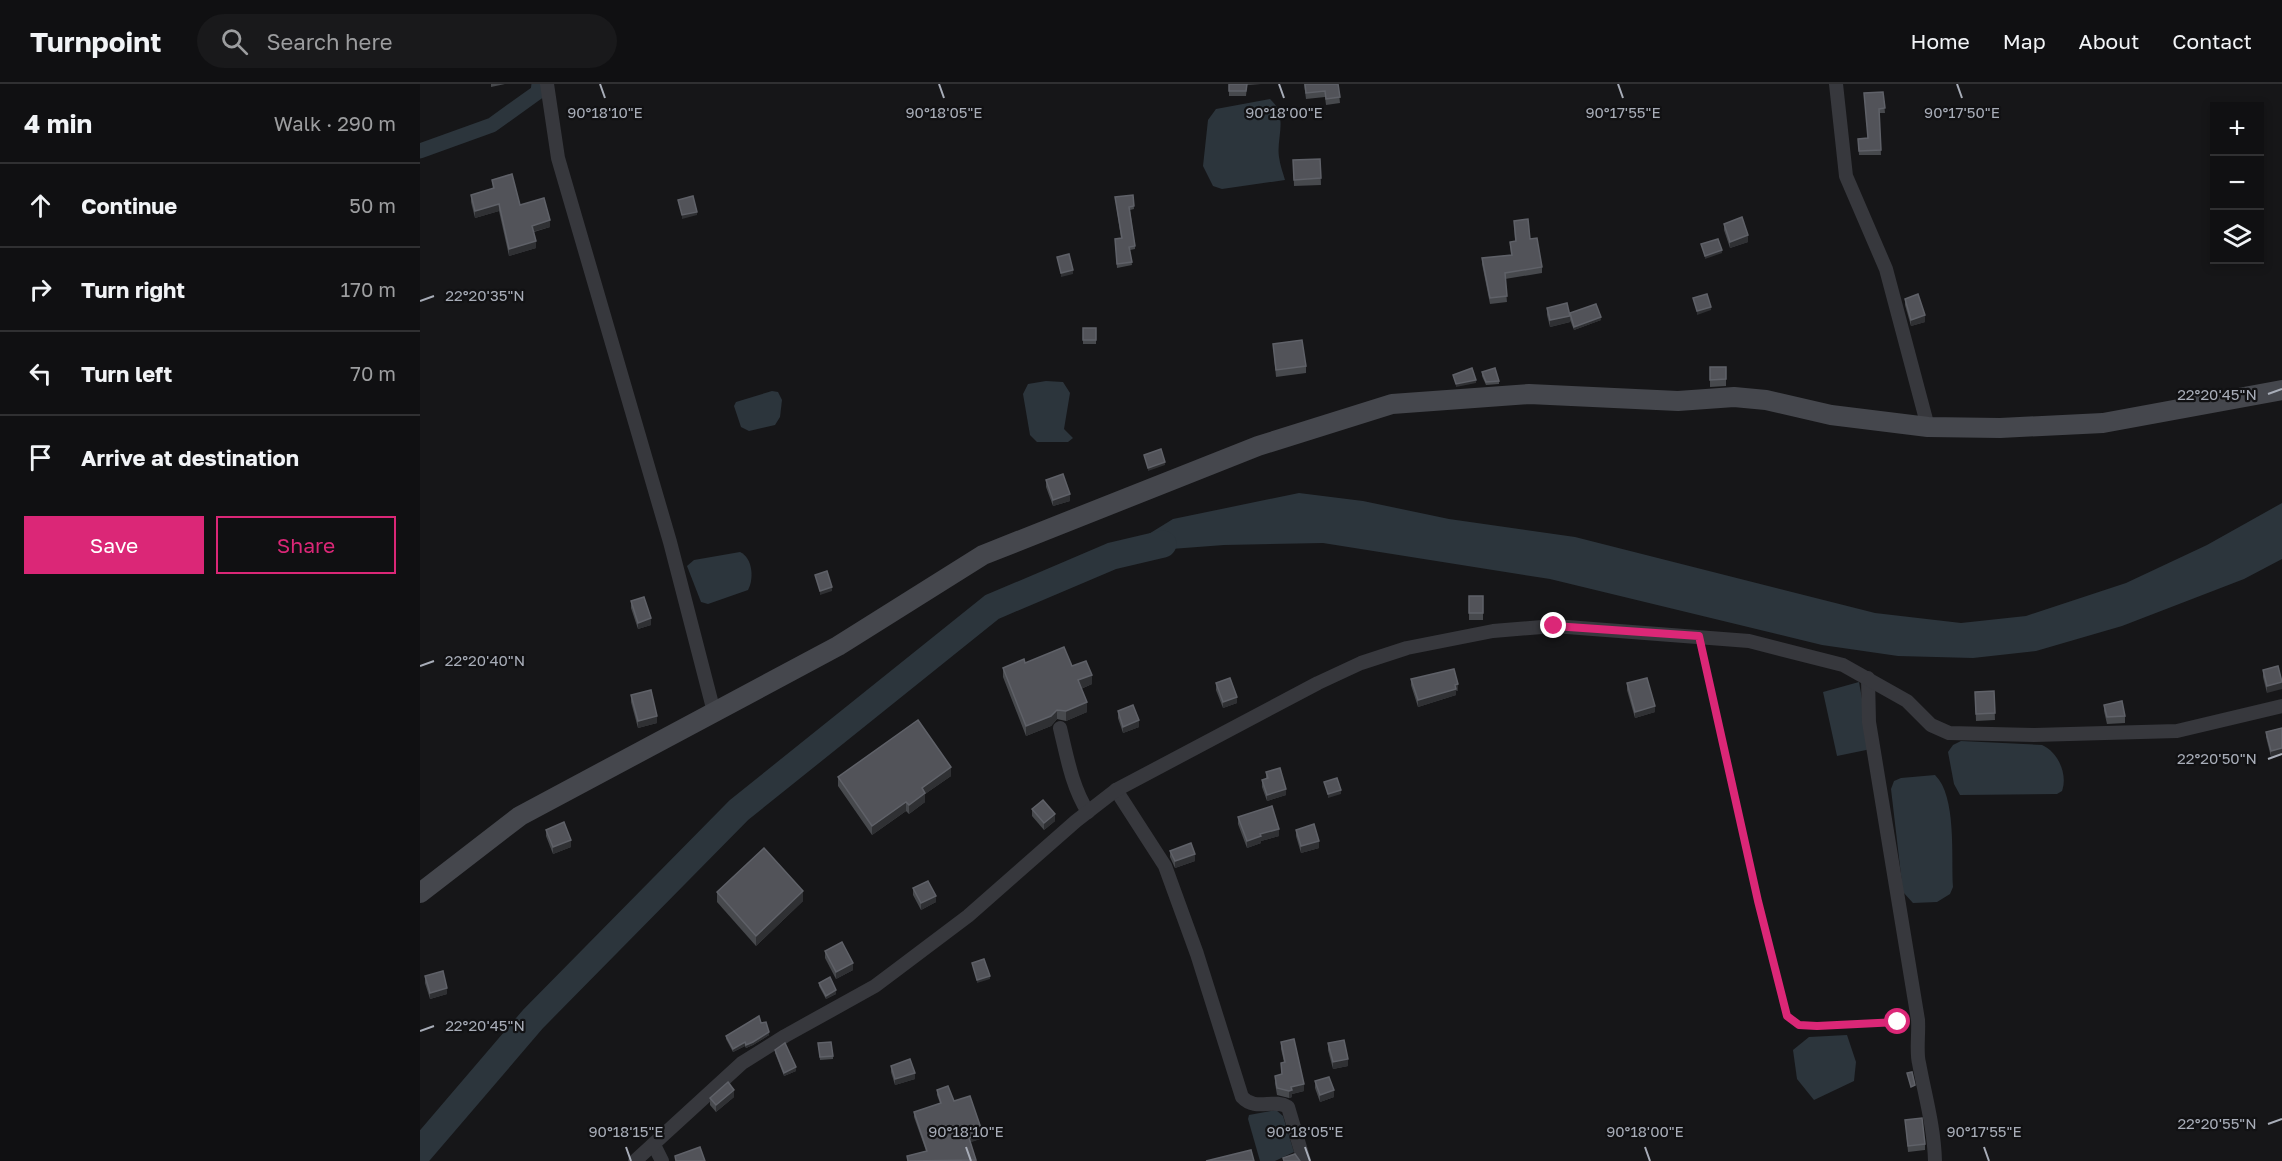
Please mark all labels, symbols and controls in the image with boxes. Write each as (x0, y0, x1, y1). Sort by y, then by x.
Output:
search box (197, 14, 617, 68)
text: Turnpoint (30, 25, 161, 58)
icon: search (218, 25, 251, 58)
text: Search here (266, 28, 393, 55)
text: Home (1910, 28, 1970, 54)
text: Map (2003, 28, 2046, 54)
text: About (2079, 28, 2139, 54)
text: Contact (2172, 28, 2252, 54)
map controls (2210, 102, 2264, 264)
button: + (2210, 102, 2264, 156)
text: 90°18'10"E (567, 103, 643, 121)
text: 90°18'05"E (906, 103, 982, 121)
text: 90°18'00"E (1245, 103, 1323, 121)
text: 90°17'55"E (1585, 103, 1661, 121)
text: 90°17'50"E (1924, 103, 2000, 121)
text: 4 min (24, 108, 92, 139)
text: Walk · 290 m (274, 111, 396, 135)
button: − (2210, 156, 2264, 210)
icon: ahead (24, 189, 57, 222)
text: Continue (81, 192, 177, 219)
text: 50 m (349, 193, 396, 217)
button: layers (2210, 210, 2264, 264)
icon: right (24, 273, 57, 306)
text: Turn right (81, 276, 185, 303)
text: 170 m (341, 277, 396, 301)
text: 22°20'35"N (445, 286, 525, 304)
icon: left (24, 357, 57, 390)
text: Turn left (81, 360, 172, 387)
text: 70 m (350, 361, 396, 385)
text: 22°20'45"N (2177, 385, 2257, 403)
icon: arrive (24, 441, 57, 474)
text: Arrive at destination (81, 444, 299, 471)
button: Save (24, 516, 204, 574)
button: Share (216, 516, 396, 574)
route end (1540, 612, 1566, 638)
text: 22°20'40"N (445, 651, 525, 669)
text: 22°20'50"N (2177, 749, 2257, 767)
route start (1884, 1008, 1910, 1034)
text: 22°20'45"N (445, 1016, 525, 1034)
text: 22°20'55"N (2177, 1114, 2257, 1132)
text: 90°18'15"E (589, 1122, 663, 1140)
text: 90°18'10"E (928, 1122, 1004, 1140)
text: 90°18'05"E (1267, 1122, 1343, 1140)
text: 90°18'00"E (1606, 1122, 1684, 1140)
text: 90°17'55"E (1946, 1122, 2022, 1140)

